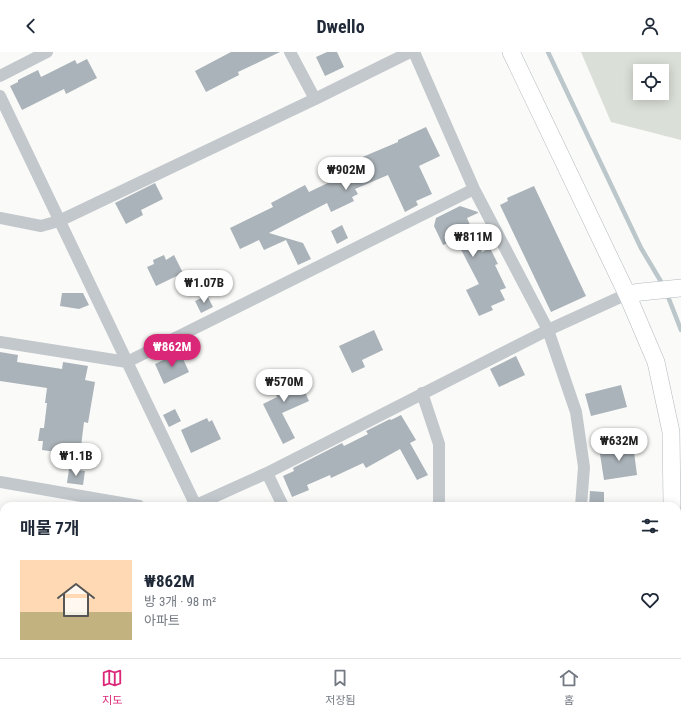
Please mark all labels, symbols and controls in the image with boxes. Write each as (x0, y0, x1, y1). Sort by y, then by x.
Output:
icon: back (20, 15, 42, 37)
icon: person (639, 15, 661, 37)
text: Dwello (316, 16, 365, 37)
map controls (633, 64, 669, 100)
button: locate (633, 64, 669, 100)
pin: ₩902M (318, 157, 374, 191)
text: ₩902M (327, 162, 365, 177)
pin: ₩811M (445, 224, 501, 258)
text: ₩811M (454, 229, 492, 244)
pin: ₩1.07B (171, 270, 237, 304)
text: ₩1.07B (184, 275, 224, 290)
pin: ₩862M (144, 334, 200, 368)
text: ₩862M (153, 339, 191, 354)
pin: ₩570M (256, 369, 312, 403)
text: ₩570M (265, 374, 303, 389)
pin: ₩632M (591, 428, 647, 462)
text: ₩632M (600, 433, 638, 448)
pin: ₩1.1B (48, 443, 104, 477)
text: ₩1.1B (59, 448, 93, 463)
icon: filters (639, 515, 661, 537)
text: 매물 7개 (20, 518, 79, 538)
text: ₩862M (144, 571, 195, 591)
icon: home (52, 576, 100, 624)
icon: heart (639, 589, 661, 611)
text: 방 3개 · 98 m² (144, 594, 216, 609)
text: 아파트 (144, 613, 180, 628)
tab: 지도 (101, 667, 123, 707)
tab: 저장됨 (325, 667, 356, 707)
tab: 홈 (558, 667, 580, 707)

